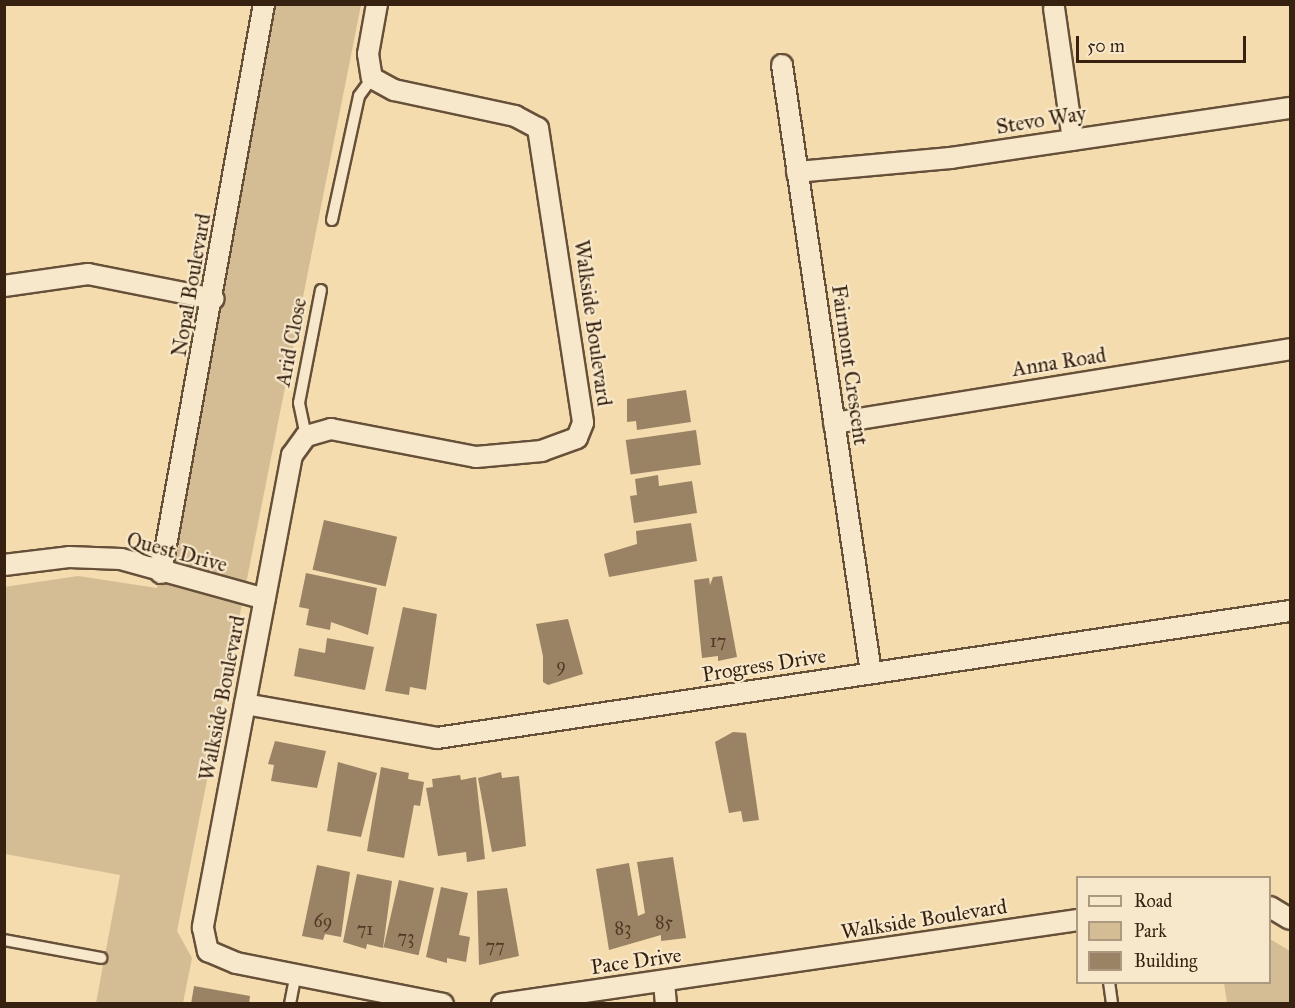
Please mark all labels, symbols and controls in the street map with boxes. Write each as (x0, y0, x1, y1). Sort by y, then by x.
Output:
scale bar (1079, 24, 1248, 62)
text: 50 m (1087, 35, 1125, 57)
street label: Stevo Way (994, 100, 1088, 140)
street label: Nopal Boulevard (166, 211, 216, 359)
street label: Walkside Boulevard (569, 238, 617, 408)
street label: Fairmont Crescent (826, 283, 874, 447)
street label: Arid Close (270, 296, 312, 388)
street label: Anna Road (1010, 342, 1108, 382)
street label: Quest Drive (124, 527, 230, 577)
street label: Walkside Boulevard (194, 613, 250, 783)
house number: 17 (710, 630, 726, 652)
street label: Progress Drive (700, 643, 828, 687)
house number: 9 (556, 654, 566, 676)
legend (1076, 876, 1271, 984)
text: Road (1134, 890, 1172, 912)
street label: Walkside Boulevard (839, 893, 1009, 945)
house number: 69 (314, 910, 332, 932)
house number: 85 (655, 911, 673, 933)
house number: 83 (615, 917, 631, 939)
house number: 71 (357, 918, 373, 940)
text: Park (1134, 920, 1167, 942)
house number: 73 (398, 926, 414, 948)
house number: 77 (485, 935, 505, 957)
street label: Pace Drive (589, 942, 683, 980)
text: Building (1134, 950, 1197, 972)

